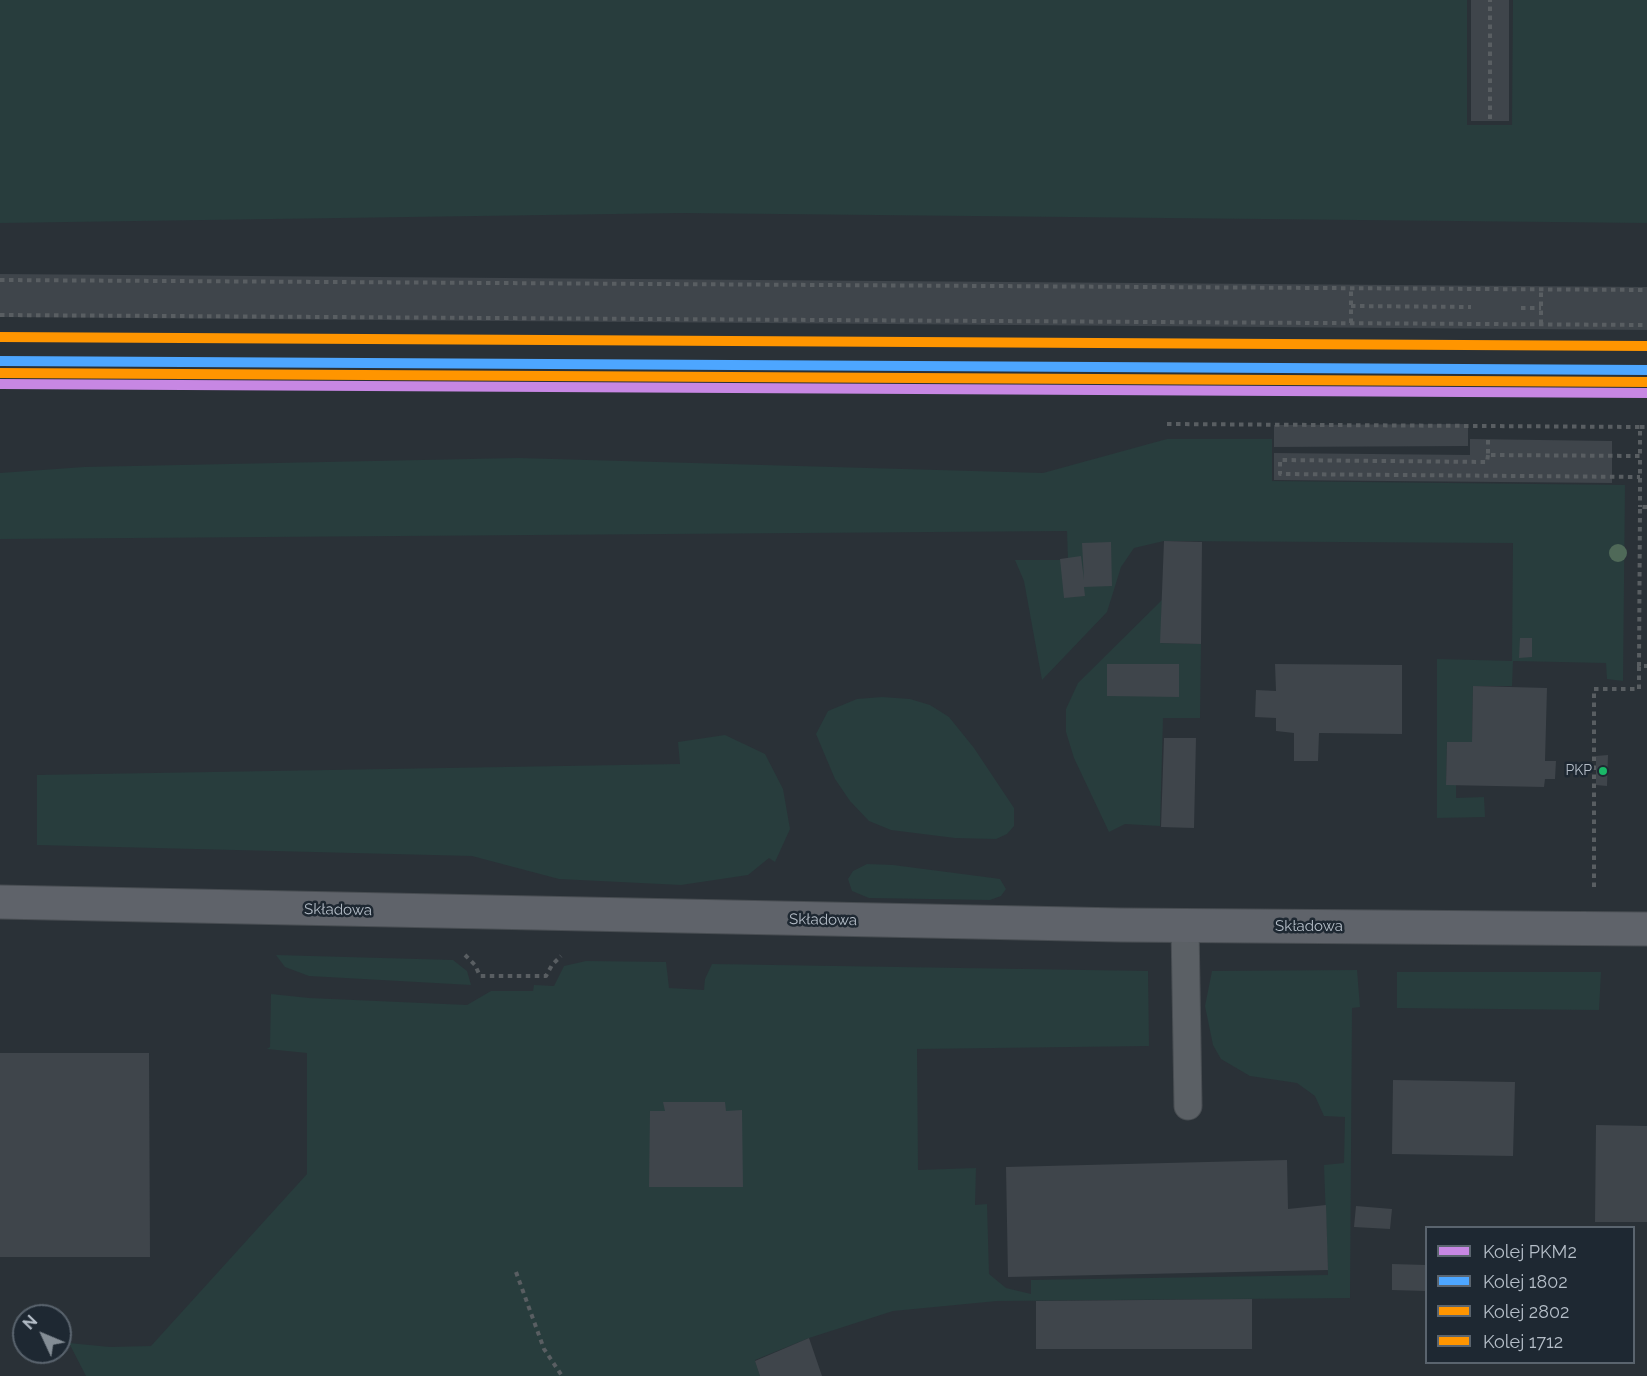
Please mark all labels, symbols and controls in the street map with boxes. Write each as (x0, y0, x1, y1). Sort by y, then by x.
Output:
place label: PKP (1566, 763, 1592, 779)
marker: PKP (1597, 765, 1609, 777)
street label: Składowa (304, 900, 372, 920)
street label: Składowa (789, 910, 857, 930)
street label: Składowa (1275, 917, 1343, 935)
legend (1425, 1226, 1635, 1364)
text: Kolej PKM2 (1483, 1241, 1577, 1262)
text: Kolej 1802 (1483, 1271, 1568, 1292)
text: Kolej 2802 (1483, 1301, 1569, 1322)
north arrow (12, 1304, 72, 1364)
text: N (19, 1312, 41, 1334)
text: Kolej 1712 (1483, 1331, 1563, 1352)

